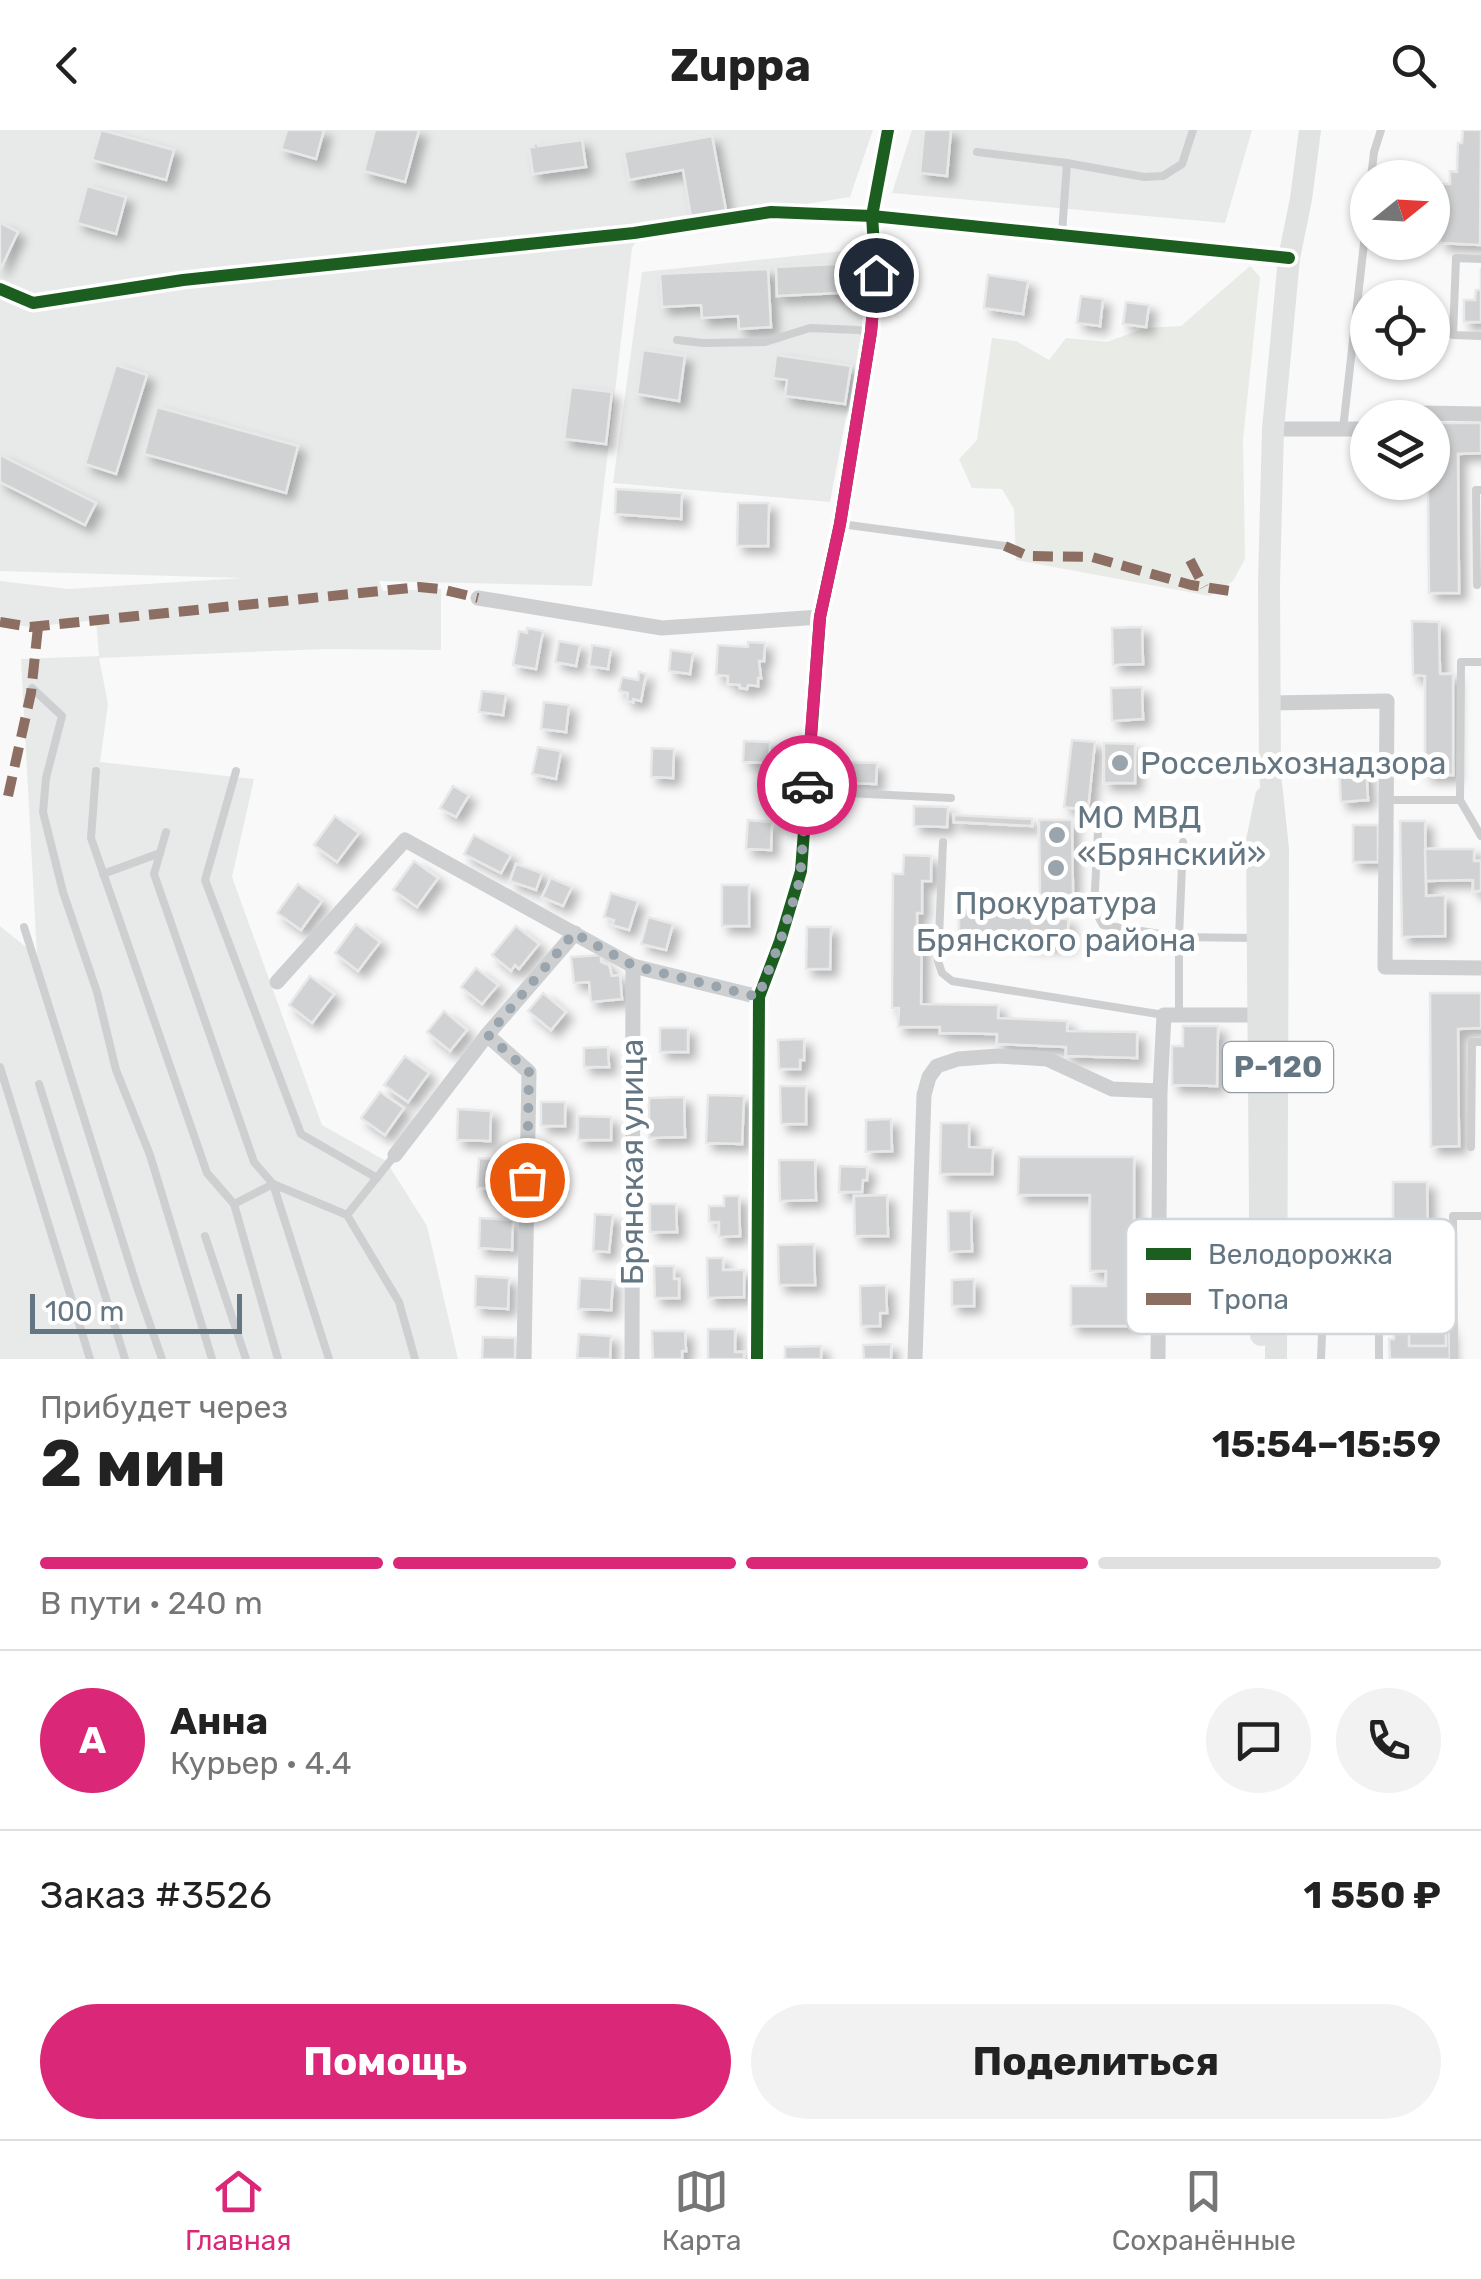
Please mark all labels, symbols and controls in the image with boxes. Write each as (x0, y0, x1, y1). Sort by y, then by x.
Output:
icon: back (40, 38, 95, 93)
icon: search (1386, 38, 1441, 93)
text: Zuppa (670, 39, 811, 92)
north arrow (1350, 160, 1450, 260)
map controls (1350, 160, 1450, 500)
pin (834, 233, 919, 318)
icon: home (849, 248, 904, 303)
button: locate (1350, 280, 1450, 380)
button: layers (1350, 400, 1450, 500)
courier (757, 735, 857, 835)
place label: Россельхознадзора (1140, 744, 1446, 782)
marker: Россельхознадзора (1109, 752, 1131, 774)
icon: car (780, 758, 835, 813)
place label: МО МВД «Брянский» (1077, 798, 1266, 873)
marker: МО МВД «Брянский» (1046, 824, 1068, 846)
marker: Прокуратура Брянского района (1045, 857, 1067, 879)
place label: Прокуратура Брянского района (916, 884, 1196, 959)
street label: Брянская улица (613, 1039, 651, 1285)
road number: Р-120 (1223, 1042, 1333, 1092)
pin (485, 1138, 570, 1223)
icon: bag (500, 1153, 555, 1208)
legend (1126, 1219, 1456, 1334)
text: Велодорожка (1208, 1238, 1393, 1271)
text: Тропа (1208, 1283, 1289, 1316)
scale bar (30, 1289, 242, 1334)
text: 100 m (45, 1295, 124, 1328)
text: Прибудет через (40, 1388, 288, 1426)
text: 15:54–15:59 (1212, 1421, 1441, 1467)
text: 2 мин (40, 1425, 226, 1502)
text: В пути · 240 m (40, 1584, 263, 1622)
button: chat (1206, 1688, 1311, 1793)
button: phone (1336, 1688, 1441, 1793)
text: Анна (170, 1698, 268, 1744)
text: А (79, 1717, 106, 1763)
text: Курьер · 4.4 (170, 1744, 352, 1782)
text: Заказ #3526 (40, 1872, 272, 1918)
text: 1 550 ₽ (1304, 1872, 1441, 1918)
button: Помощь (40, 2004, 731, 2119)
button: Поделиться (751, 2004, 1441, 2119)
tab: Главная (185, 2164, 292, 2257)
tab: Карта (662, 2164, 742, 2257)
tab: Сохранённые (1112, 2164, 1296, 2257)

